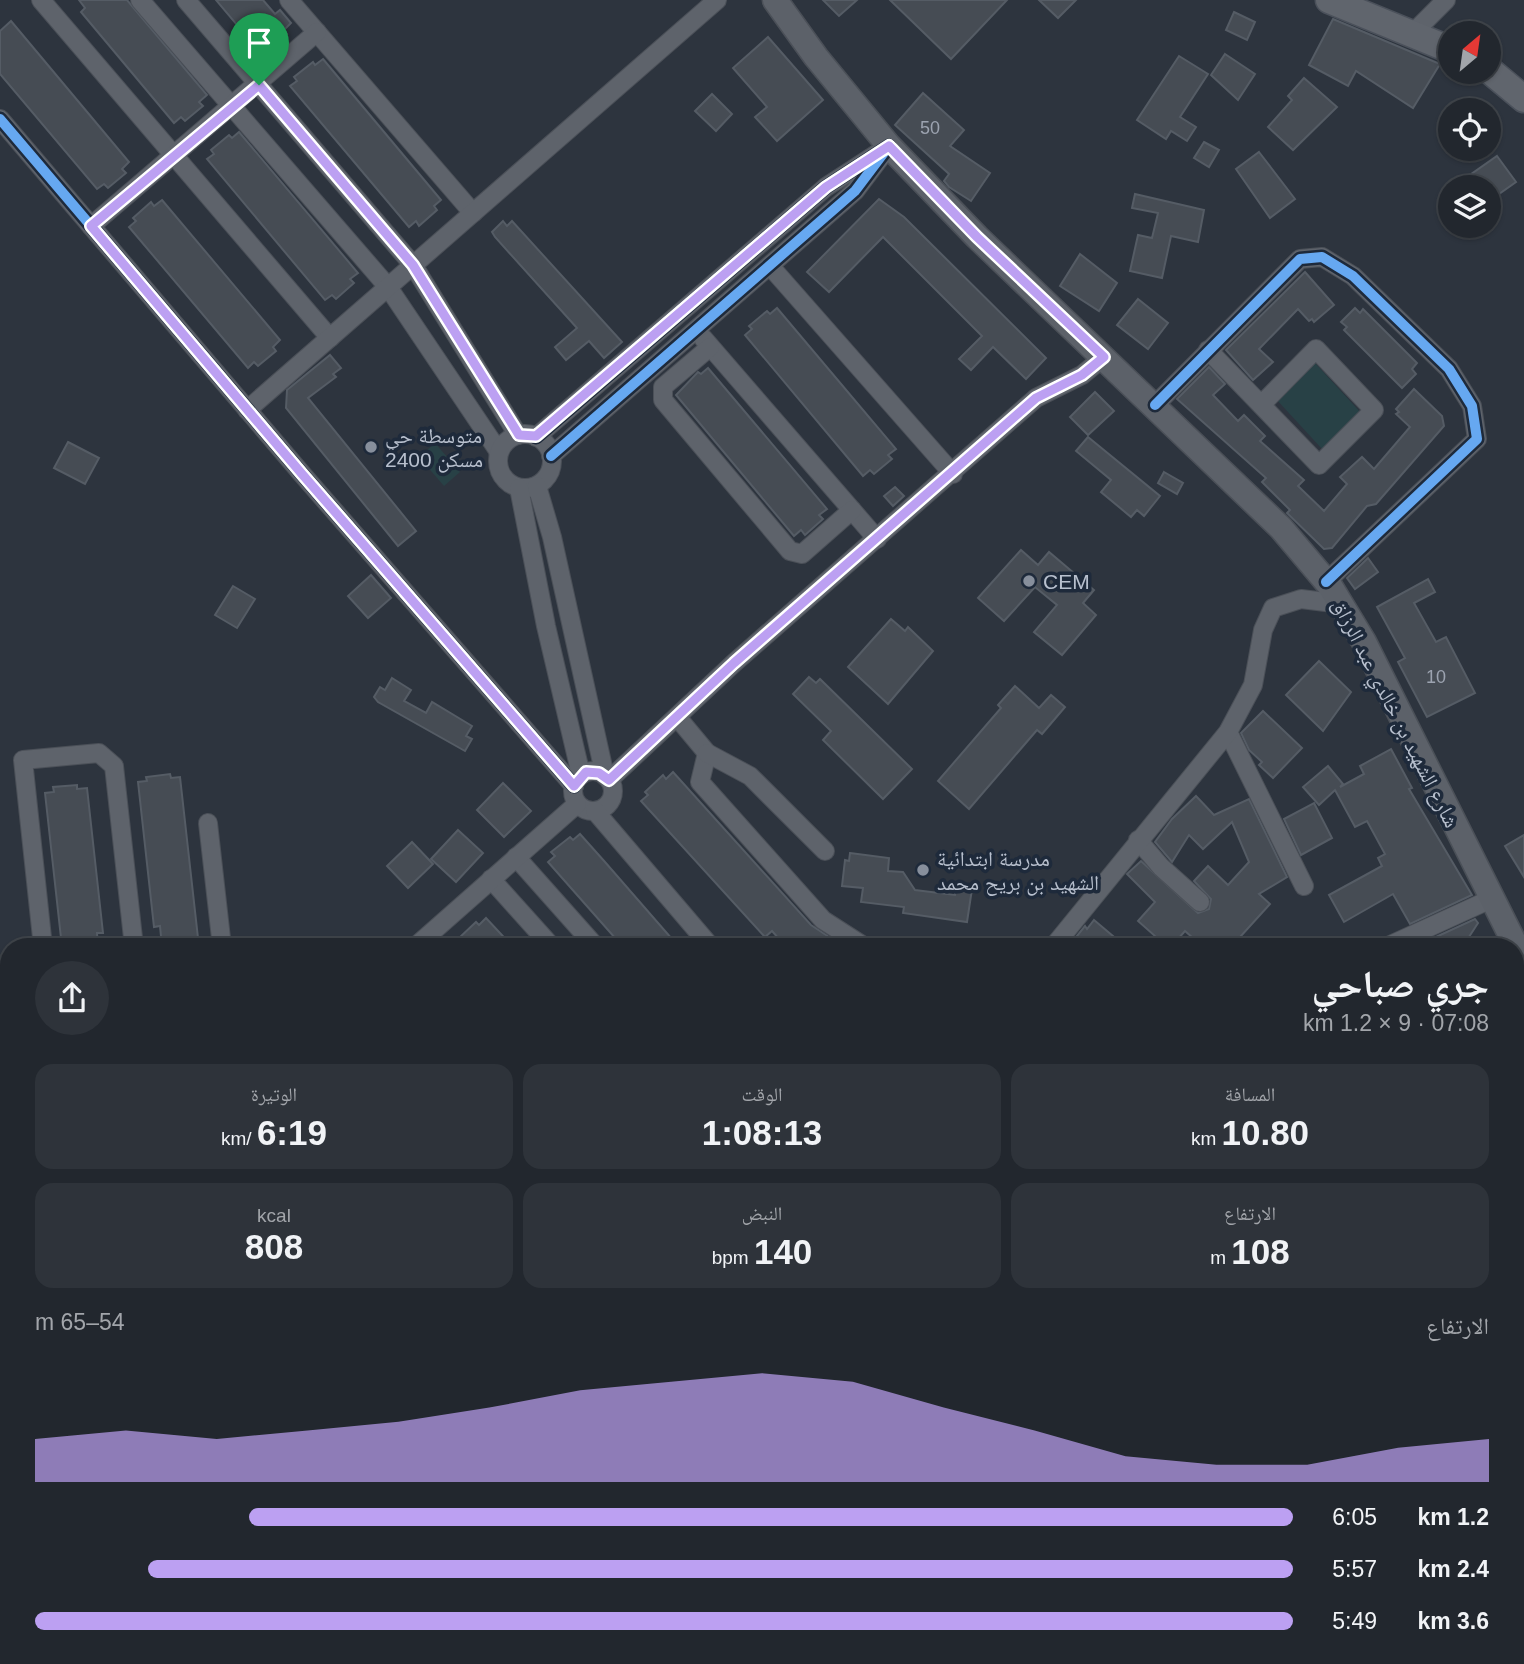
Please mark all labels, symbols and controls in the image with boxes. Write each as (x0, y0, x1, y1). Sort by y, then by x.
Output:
pin (229, 13, 289, 85)
north arrow (1438, 21, 1502, 84)
map controls (1438, 21, 1501, 238)
icon: arrive (240, 24, 278, 62)
button: locate (1438, 98, 1501, 161)
house number: 50 (920, 118, 940, 138)
button: layers (1438, 175, 1501, 238)
place label: متوسطة حي 2400 مسكن (385, 424, 483, 473)
marker: متوسطة حي 2400 مسكن (363, 439, 379, 455)
place label: CEM (1043, 570, 1090, 593)
marker: CEM (1021, 573, 1037, 589)
street label: شارع الشهيد بن خالدي عبد الرزاق (1323, 595, 1464, 834)
house number: 10 (1426, 667, 1446, 687)
place label: مدرسة ابتدائية الشهيد بن بريح محمد (937, 847, 1099, 896)
marker: مدرسة ابتدائية الشهيد بن بريح محمد (915, 862, 931, 878)
button: share (35, 961, 109, 1035)
text: جري صباحي (1311, 963, 1489, 1005)
text: 07:08 · 9 × 1.2 km (1303, 1010, 1489, 1036)
text: الوتيرة (251, 1084, 297, 1105)
text: الوقت (742, 1084, 782, 1105)
text: المسافة (1225, 1084, 1275, 1105)
text: 6:19 (257, 1113, 327, 1152)
text: 1:08:13 (702, 1113, 822, 1152)
text: 10.80 (1222, 1113, 1309, 1152)
text: /km (221, 1128, 257, 1149)
text: km (1191, 1128, 1222, 1149)
text: النبض (742, 1203, 782, 1224)
text: الارتفاع (1224, 1203, 1276, 1224)
text: kcal (257, 1205, 291, 1226)
text: 808 (245, 1227, 303, 1266)
text: 140 (754, 1232, 812, 1271)
text: 108 (1231, 1232, 1290, 1271)
text: bpm (712, 1247, 754, 1268)
text: m (1210, 1247, 1231, 1268)
text: 54–65 m (35, 1309, 125, 1335)
text: الارتفاع (1426, 1313, 1489, 1339)
text: 6:05 (1332, 1504, 1377, 1530)
text: 1.2 km (1417, 1504, 1489, 1530)
text: 5:57 (1332, 1556, 1377, 1582)
text: 2.4 km (1417, 1556, 1489, 1582)
text: 5:49 (1332, 1608, 1377, 1634)
text: 3.6 km (1417, 1608, 1489, 1634)

